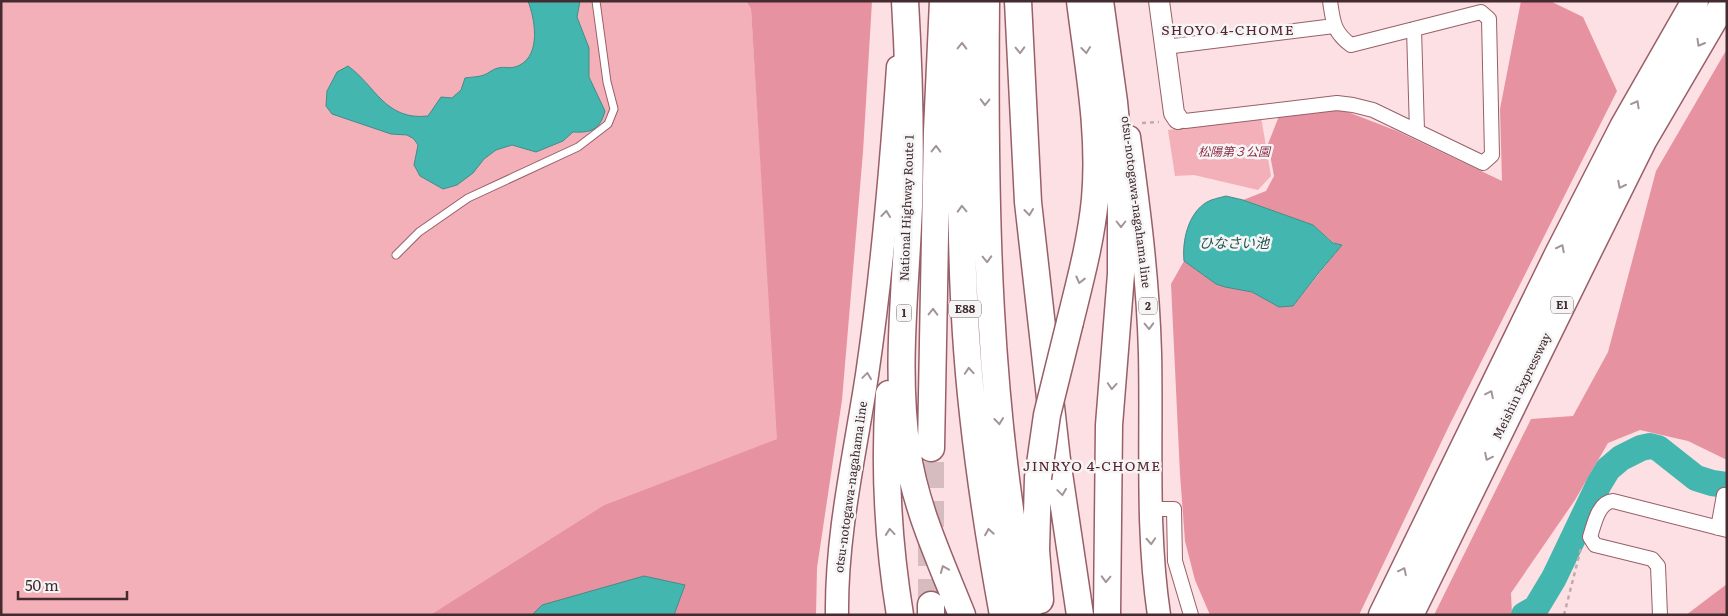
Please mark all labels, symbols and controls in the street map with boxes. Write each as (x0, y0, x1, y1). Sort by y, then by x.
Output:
district label: SHOYO 4-CHOME (1161, 19, 1295, 39)
one-way arrow (1696, 38, 1706, 47)
one-way arrow (957, 42, 967, 50)
one-way arrow (1014, 46, 1025, 54)
one-way arrow (1080, 46, 1091, 54)
one-way arrow (980, 99, 990, 107)
one-way arrow (1630, 100, 1640, 109)
street label: otsu-notogawa-nagahama line (1118, 115, 1156, 289)
street label: National Highway Route 1 (894, 134, 918, 281)
park label: 松陽第３公園 (1198, 142, 1272, 160)
one-way arrow (931, 145, 942, 153)
one-way arrow (1617, 180, 1627, 189)
one-way arrow (956, 204, 967, 212)
one-way arrow (1023, 208, 1034, 216)
one-way arrow (880, 210, 891, 218)
one-way arrow (1116, 220, 1126, 228)
water label: ひなさい池 (1199, 232, 1271, 252)
one-way arrow (1555, 244, 1565, 253)
one-way arrow (982, 256, 993, 264)
one-way arrow (1076, 276, 1086, 284)
road number: E1 (1551, 296, 1573, 314)
road number: 2 (1139, 298, 1157, 314)
road number: E88 (949, 300, 981, 318)
road number: 1 (896, 304, 912, 322)
one-way arrow (928, 307, 938, 315)
one-way arrow (1143, 322, 1154, 330)
street label: Meishin Expressway (1487, 329, 1555, 442)
one-way arrow (964, 367, 975, 375)
one-way arrow (861, 371, 871, 380)
one-way arrow (1107, 382, 1118, 390)
one-way arrow (1484, 390, 1494, 399)
street label: otsu-notogawa-nagahama line (829, 400, 871, 574)
one-way arrow (993, 418, 1004, 426)
one-way arrow (1484, 451, 1494, 460)
district label: JINRYO 4-CHOME (1023, 455, 1161, 475)
one-way arrow (1056, 487, 1066, 496)
one-way arrow (885, 527, 896, 535)
one-way arrow (984, 528, 995, 536)
one-way arrow (1146, 537, 1157, 545)
one-way arrow (940, 566, 950, 574)
one-way arrow (1397, 567, 1407, 576)
scale bar (18, 568, 126, 600)
text: 50 m (25, 573, 59, 596)
one-way arrow (1101, 575, 1112, 583)

